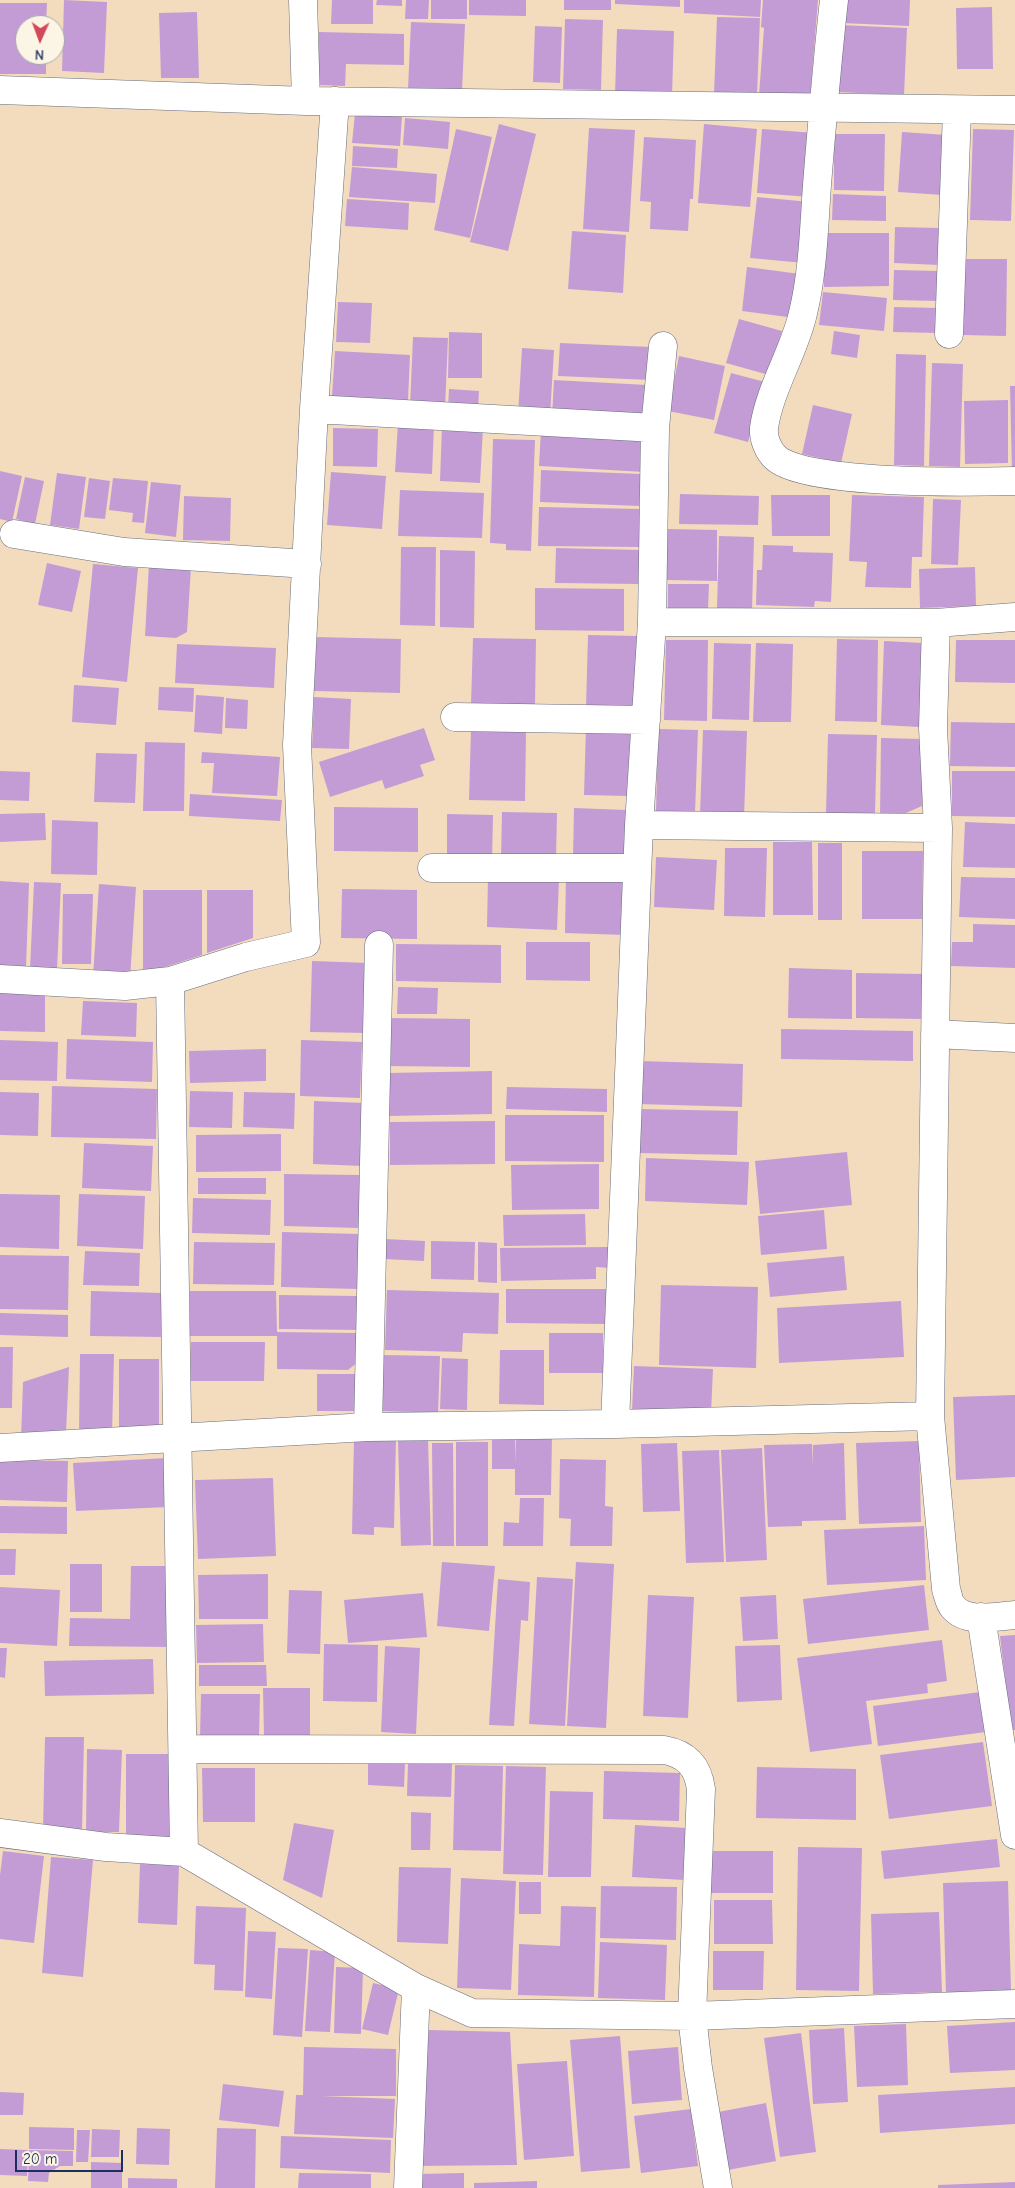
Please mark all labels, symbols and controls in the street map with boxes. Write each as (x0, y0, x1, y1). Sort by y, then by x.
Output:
north arrow (15, 15, 65, 65)
text: N (35, 46, 44, 63)
scale bar (18, 2140, 125, 2172)
text: 20 m (23, 2150, 57, 2168)

